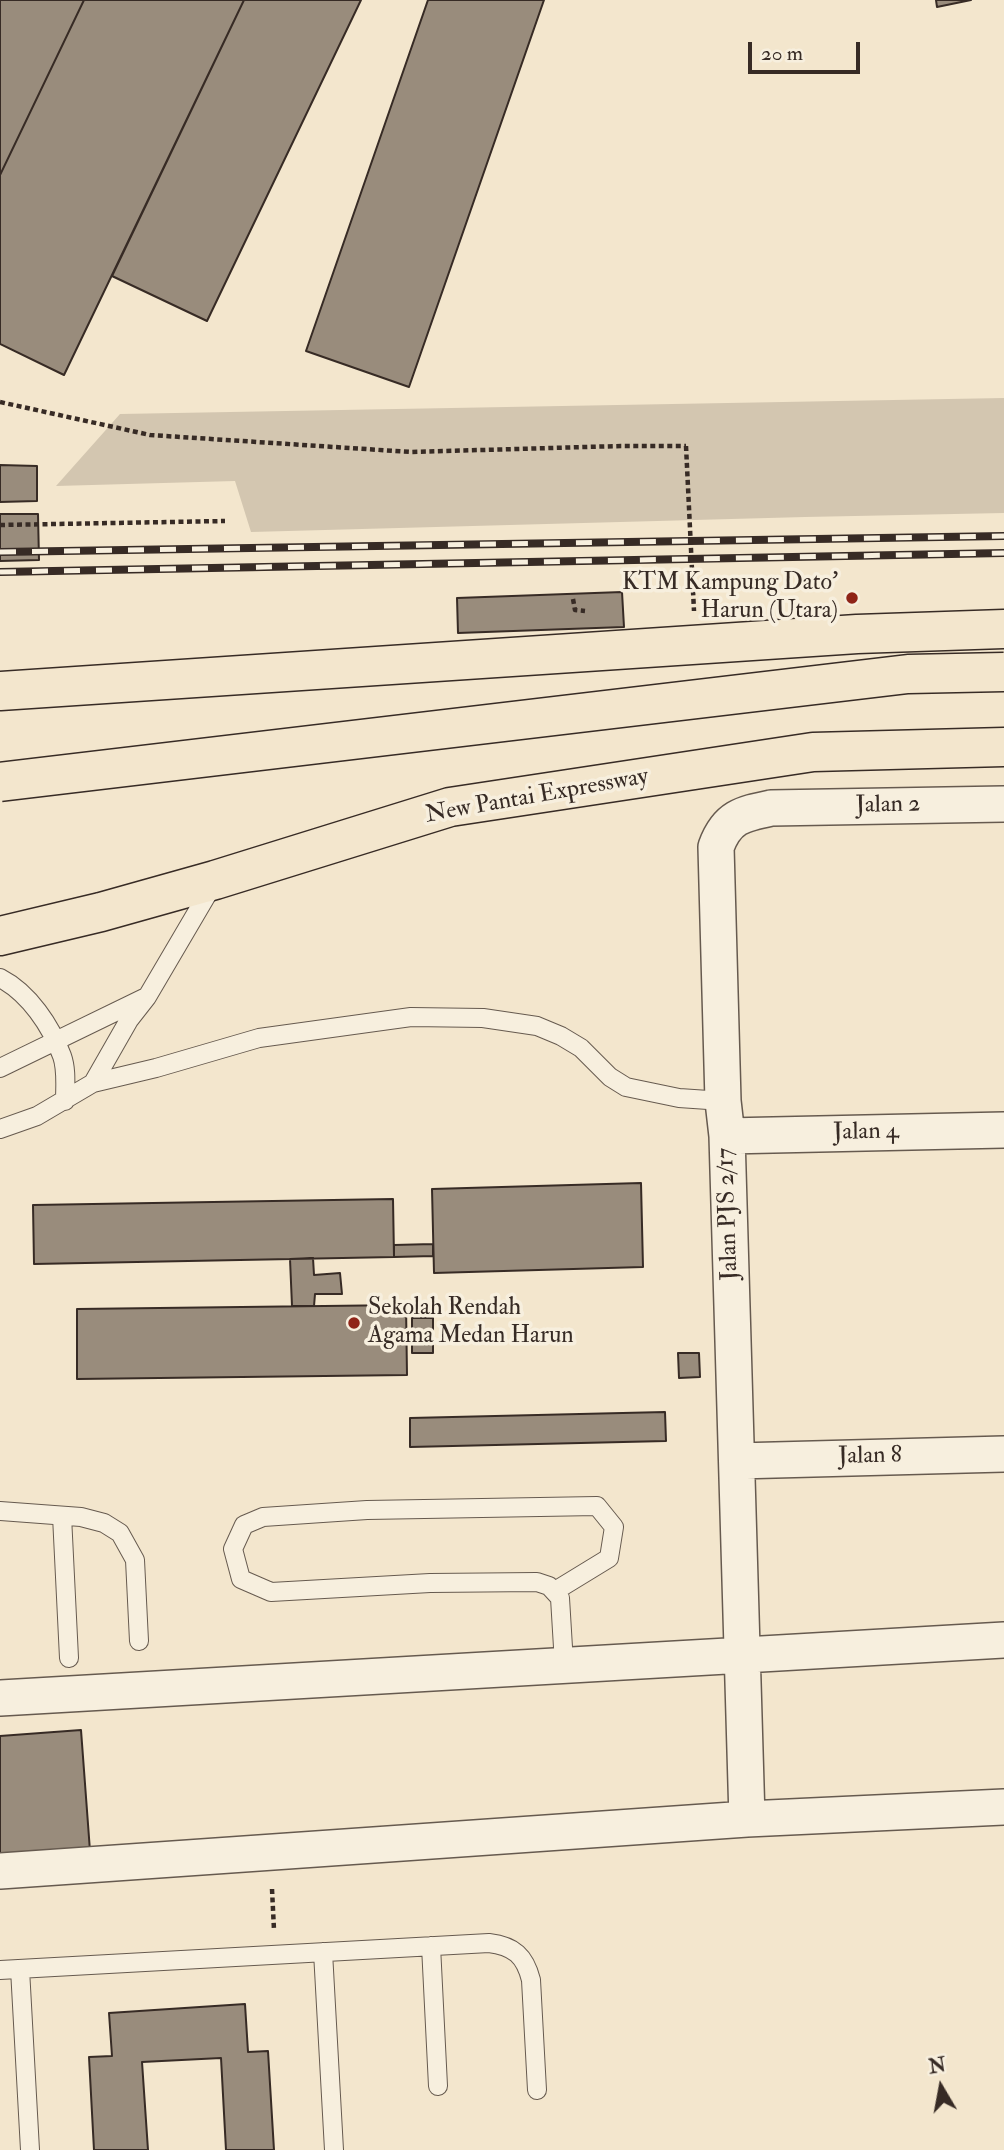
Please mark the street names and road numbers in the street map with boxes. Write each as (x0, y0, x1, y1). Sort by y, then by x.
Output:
street label: New Pantai Expressway (423, 763, 651, 831)
street label: Jalan 2 (855, 791, 921, 821)
street label: Jalan 4 (833, 1118, 899, 1148)
street label: Jalan PJS 2/17 (712, 1147, 746, 1281)
street label: Jalan 8 (838, 1442, 902, 1472)

